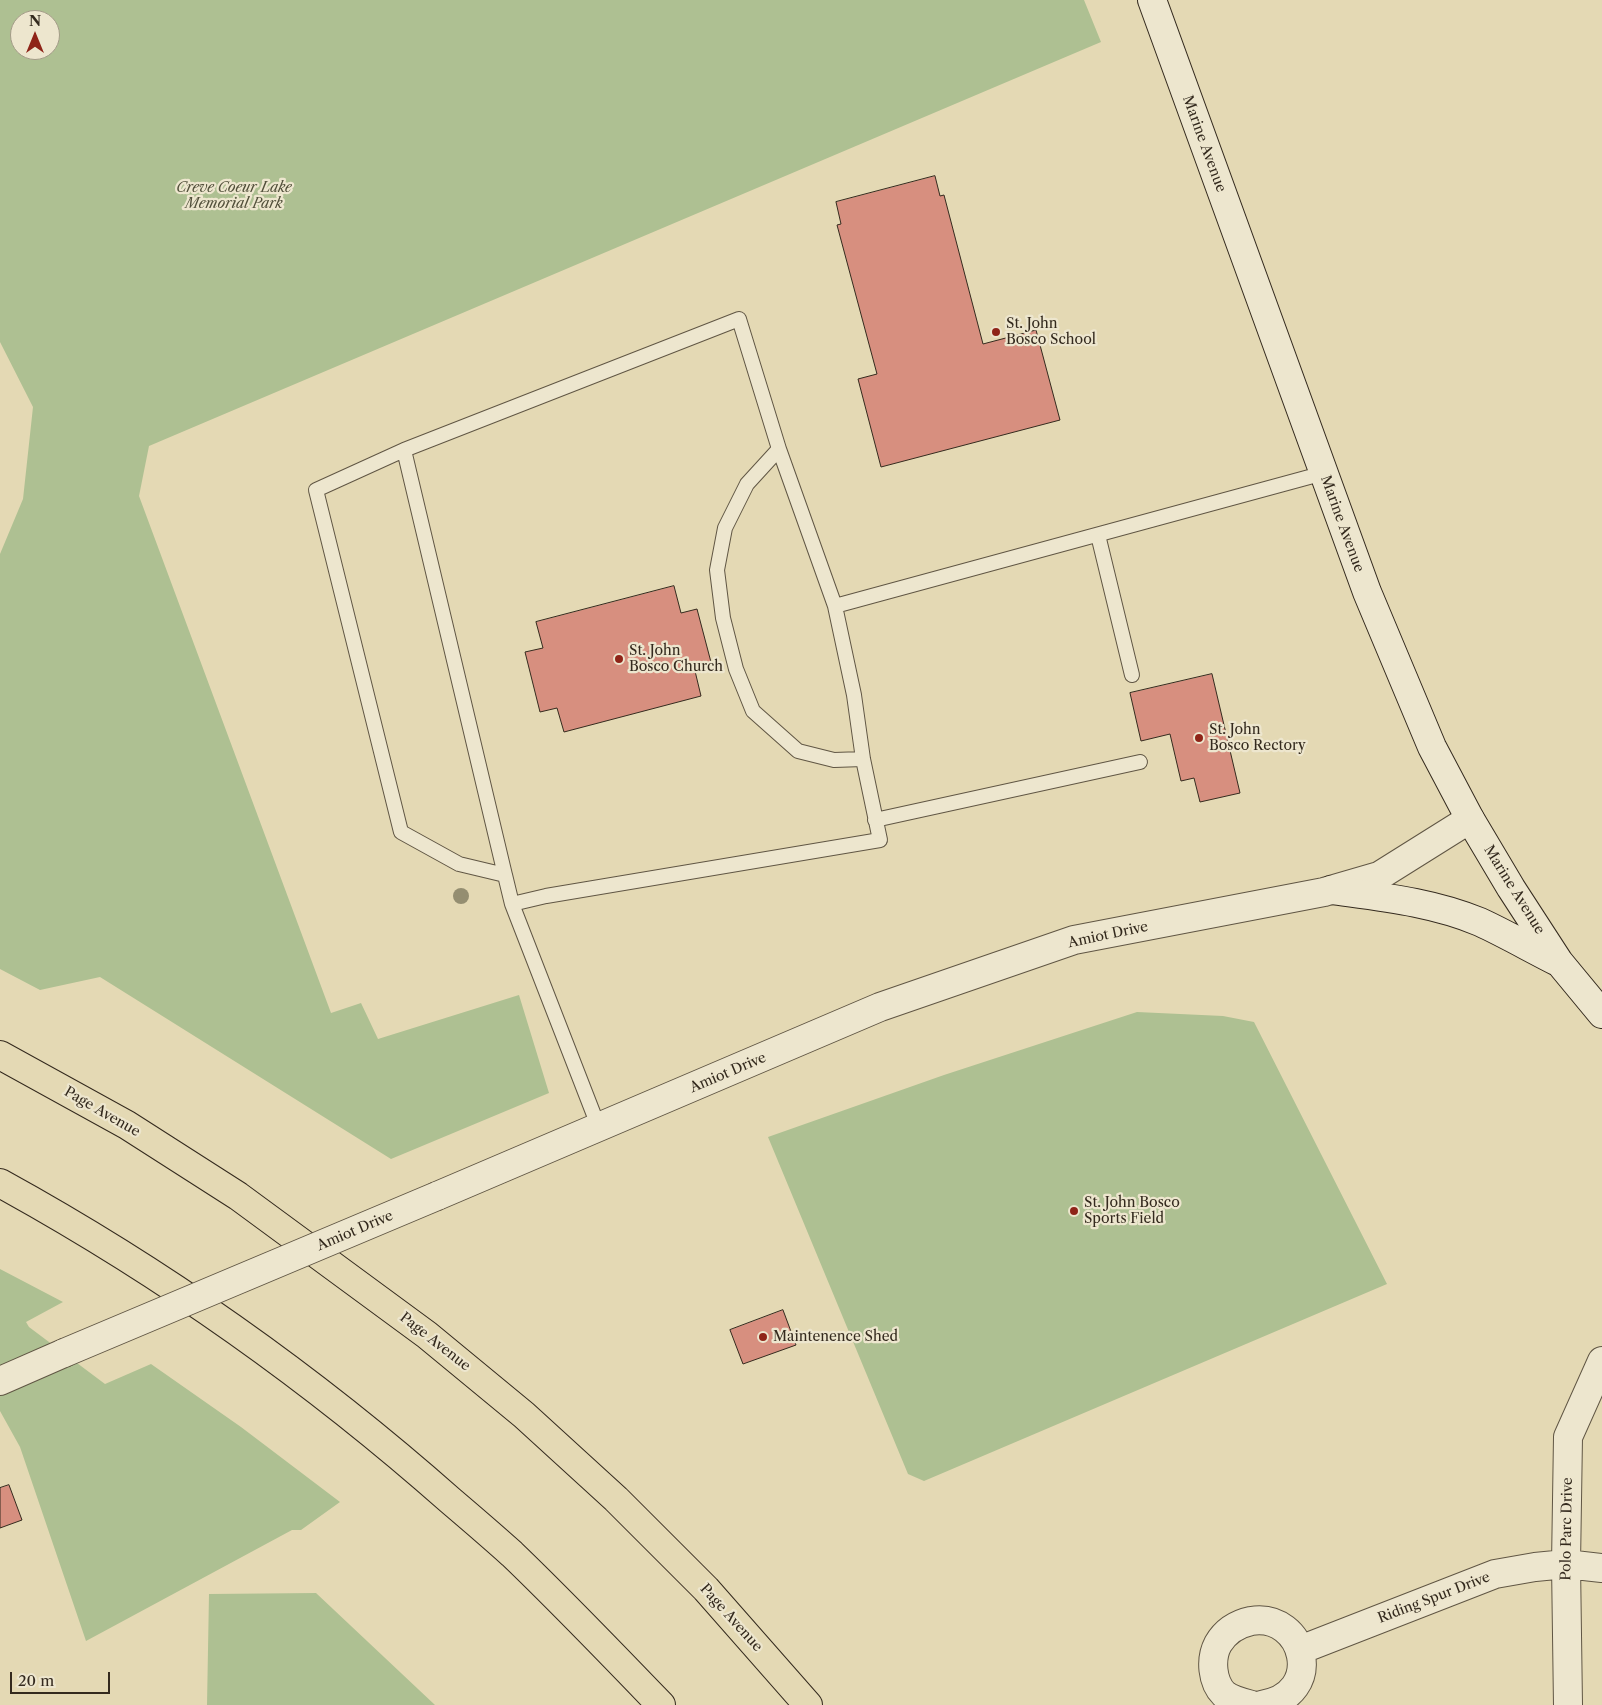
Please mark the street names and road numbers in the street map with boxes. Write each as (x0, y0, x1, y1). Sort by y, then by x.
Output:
street label: Marine Avenue (1179, 93, 1229, 195)
street label: Marine Avenue (1317, 473, 1367, 575)
street label: Marine Avenue (1480, 842, 1548, 938)
street label: Amiot Drive (1066, 918, 1150, 952)
street label: Amiot Drive (687, 1049, 769, 1097)
street label: Page Avenue (61, 1083, 143, 1141)
street label: Amiot Drive (314, 1207, 396, 1255)
street label: Page Avenue (396, 1309, 474, 1375)
street label: Polo Parc Drive (1558, 1477, 1576, 1581)
street label: Riding Spur Drive (1376, 1569, 1492, 1627)
street label: Page Avenue (696, 1581, 766, 1655)

